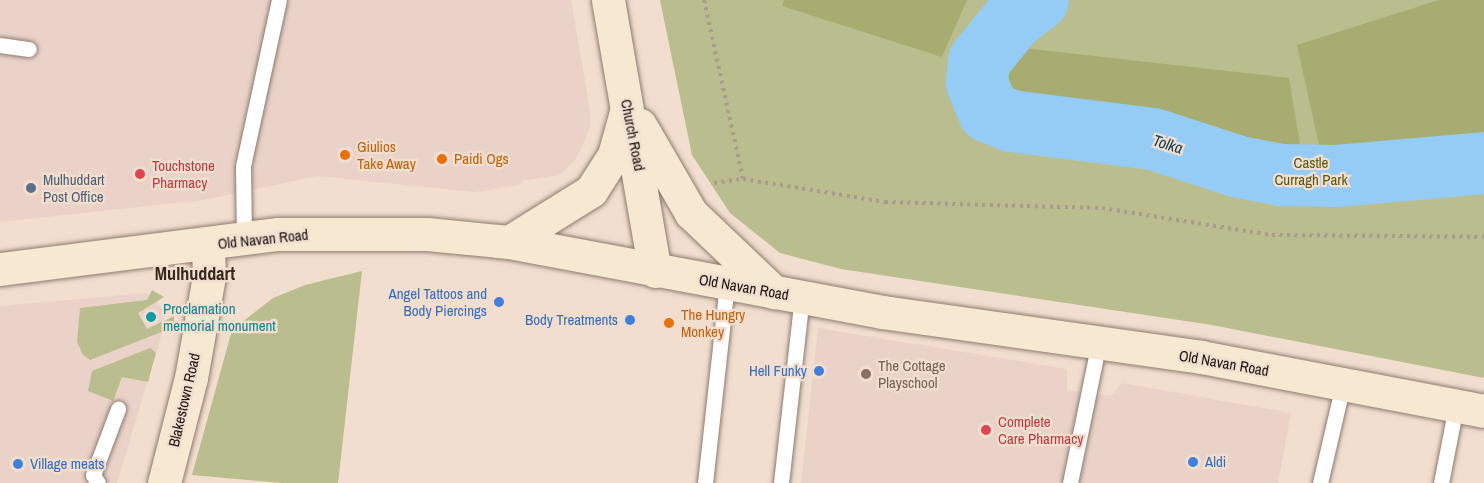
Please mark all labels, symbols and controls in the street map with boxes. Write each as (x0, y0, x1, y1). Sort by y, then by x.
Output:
street label: Church Road (617, 98, 649, 172)
water label: Tolka (1151, 130, 1185, 158)
place label: Giulios Take Away (357, 137, 417, 172)
marker: Giulios Take Away (338, 148, 352, 162)
place label: Paidi Ogs (454, 150, 509, 168)
marker: Paidi Ogs (435, 152, 449, 166)
park label: Castle Curragh Park (1274, 153, 1348, 188)
place label: Touchstone Pharmacy (152, 156, 215, 191)
marker: Touchstone Pharmacy (133, 167, 147, 181)
place label: Mulhuddart Post Office (43, 170, 105, 205)
marker: Mulhuddart Post Office (24, 181, 38, 195)
street label: Old Navan Road (217, 225, 309, 253)
district label: Mulhuddart (155, 263, 235, 285)
street label: Old Navan Road (698, 270, 790, 304)
place label: Angel Tattoos and Body Piercings (388, 284, 487, 319)
marker: Angel Tattoos and Body Piercings (492, 295, 506, 309)
place label: Proclamation memorial monument (163, 299, 276, 334)
place label: The Hungry Monkey (681, 305, 745, 340)
marker: Proclamation memorial monument (144, 310, 158, 324)
place label: Body Treatments (525, 311, 618, 329)
marker: Body Treatments (623, 313, 637, 327)
marker: The Hungry Monkey (662, 316, 676, 330)
street label: Old Navan Road (1178, 346, 1270, 380)
street label: Blakestown Road (164, 351, 204, 449)
place label: The Cottage Playschool (878, 356, 946, 391)
place label: Hell Funky (749, 362, 807, 380)
marker: Hell Funky (812, 364, 826, 378)
marker: The Cottage Playschool (859, 367, 873, 381)
place label: Complete Care Pharmacy (998, 412, 1083, 447)
marker: Complete Care Pharmacy (979, 423, 993, 437)
place label: Aldi (1205, 453, 1226, 471)
place label: Village meats (30, 455, 104, 473)
marker: Aldi (1186, 455, 1200, 469)
marker: Village meats (11, 457, 25, 471)

